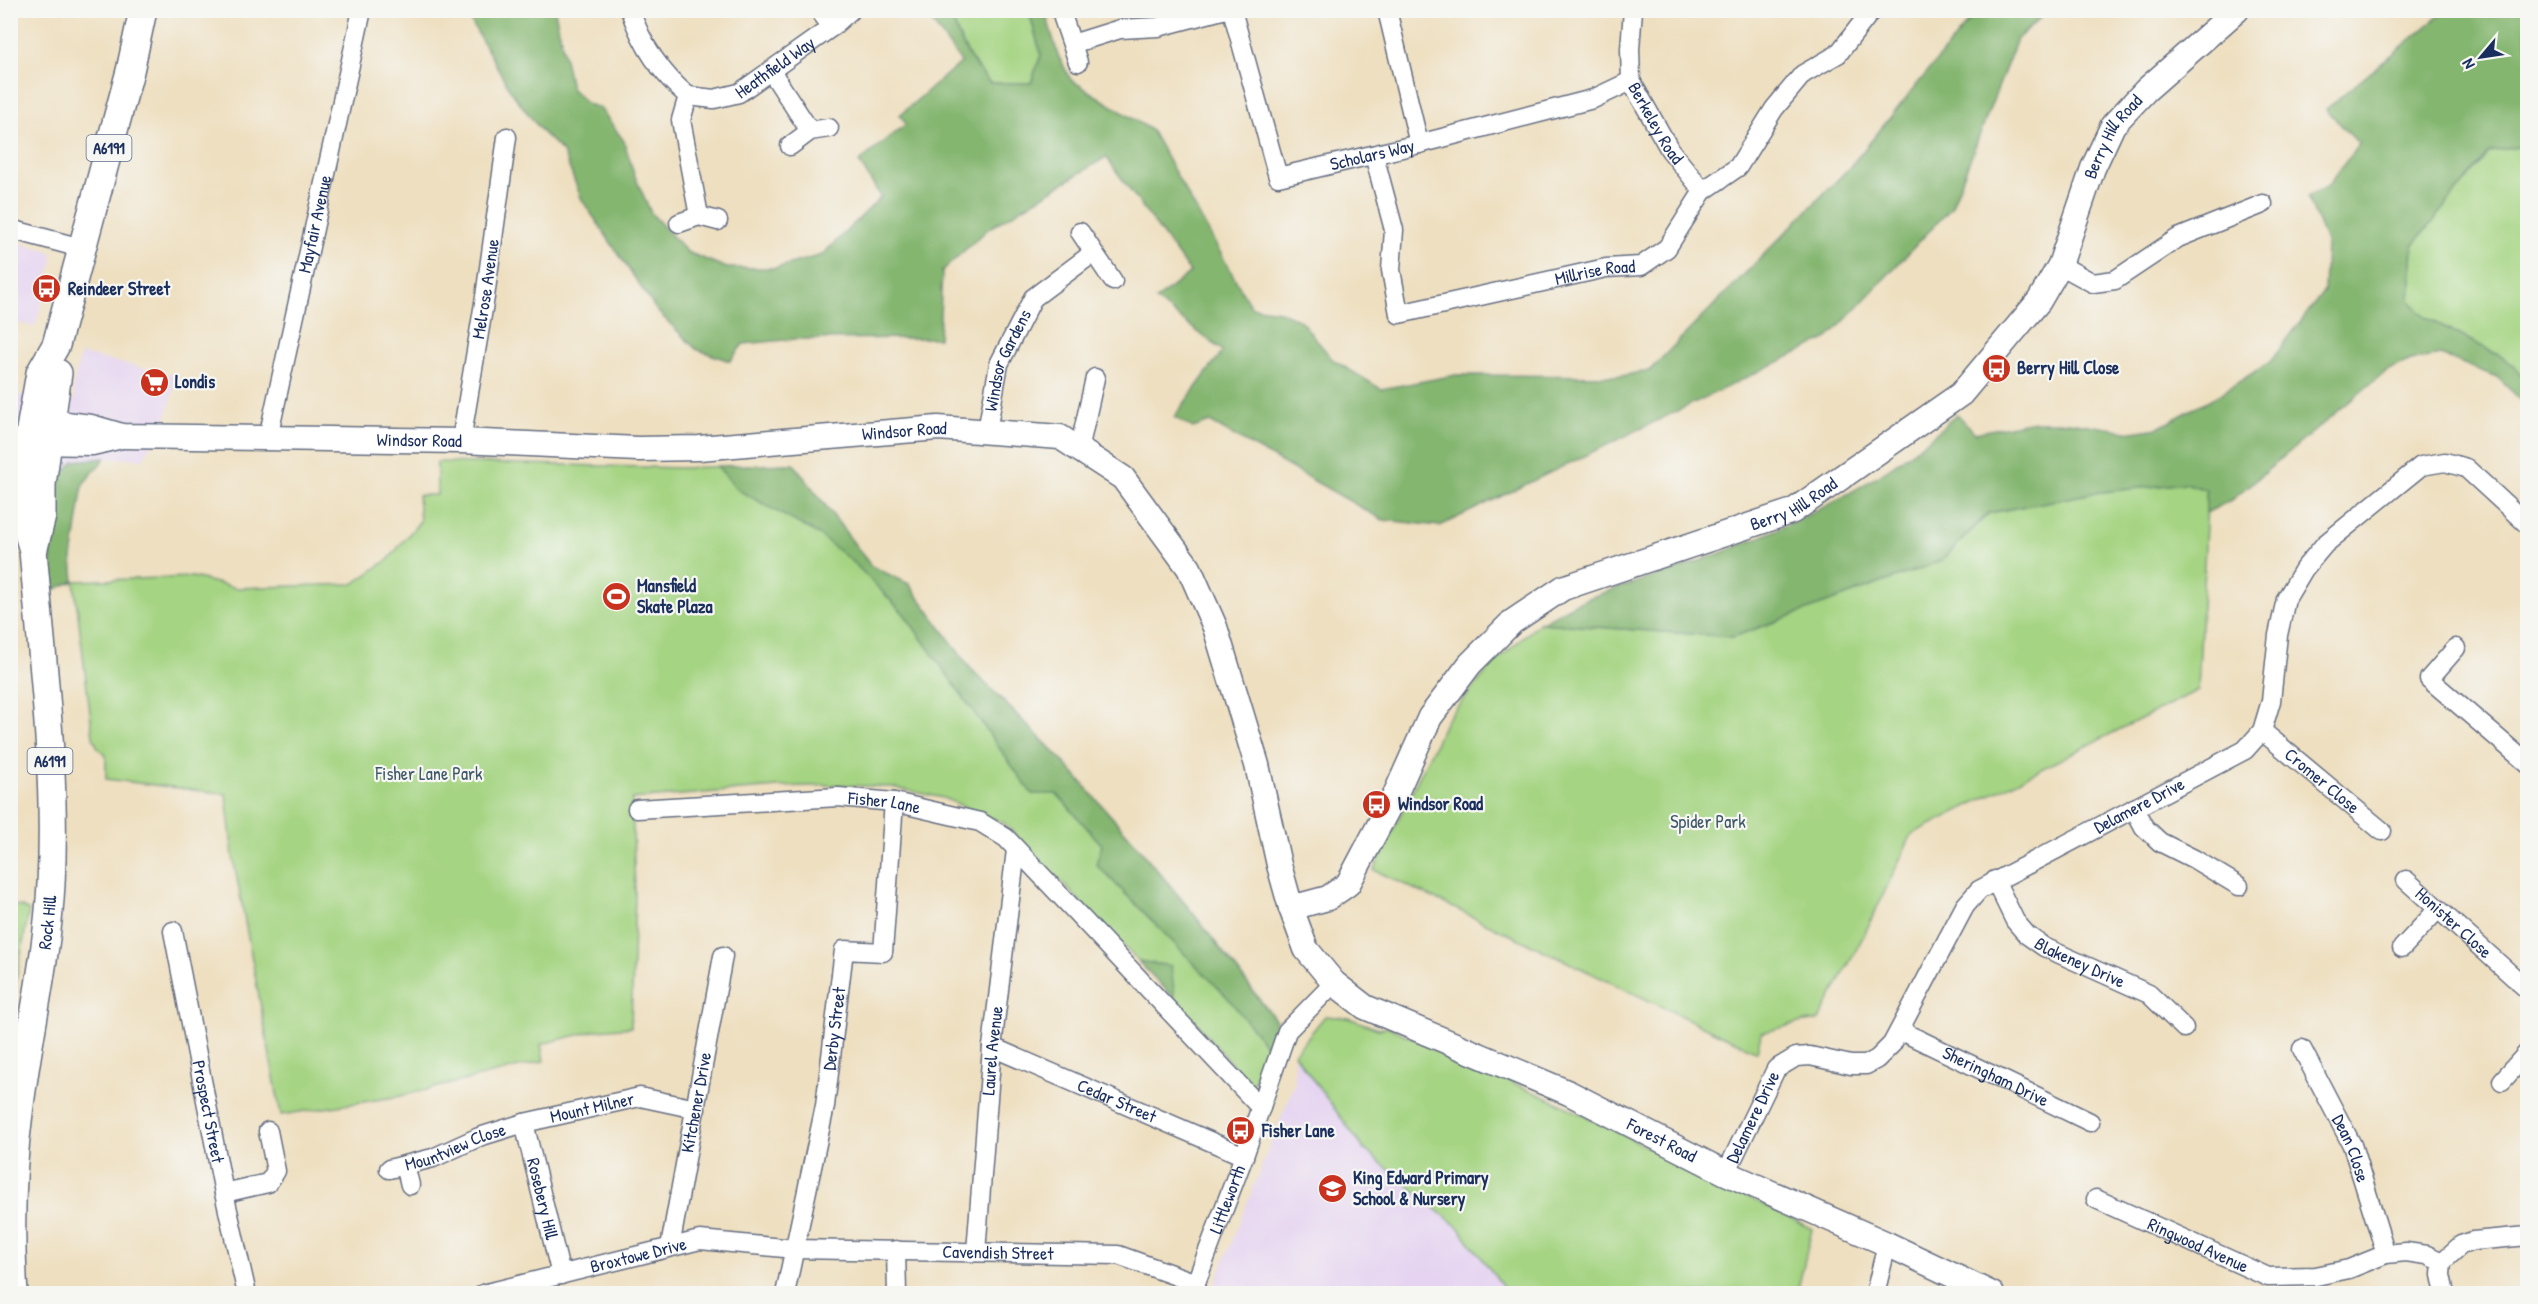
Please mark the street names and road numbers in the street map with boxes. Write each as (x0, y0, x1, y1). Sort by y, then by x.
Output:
street label: Heathfield Way (730, 30, 820, 104)
street label: Berkeley Road (1622, 77, 1690, 169)
street label: Berry Hill Road (2077, 89, 2148, 182)
street label: Scholars Way (1328, 132, 1417, 176)
road number: A6191 (86, 135, 132, 161)
street label: Mayfair Avenue (292, 173, 337, 275)
street label: Melrose Avenue (465, 237, 505, 341)
street label: Millrise Road (1552, 253, 1636, 291)
street label: Windsor Gardens (978, 305, 1037, 413)
street label: Windsor Road (861, 415, 948, 446)
street label: Windsor Road (377, 427, 462, 453)
street label: Berry Hill Road (1747, 471, 1842, 536)
street label: Cromer Close (2279, 742, 2365, 819)
road number: A6191 (28, 748, 72, 774)
street label: Delamere Drive (2089, 771, 2189, 839)
street label: Fisher Lane (846, 785, 923, 820)
street label: Honister Close (2410, 881, 2498, 964)
street label: Rock Hill (32, 894, 62, 951)
street label: Blakeney Drive (2030, 931, 2129, 994)
street label: Derby Street (816, 985, 851, 1072)
street label: Laurel Avenue (975, 1005, 1009, 1096)
street label: Sheringham Drive (1939, 1040, 2053, 1112)
street label: Kitchener Drive (674, 1050, 717, 1155)
street label: Prospect Street (186, 1058, 231, 1166)
street label: Delamere Drive (1720, 1067, 1785, 1167)
street label: Cedar Street (1073, 1072, 1161, 1129)
street label: Mount Milner (548, 1086, 637, 1129)
street label: Dean Close (2326, 1110, 2376, 1185)
street label: Forest Road (1622, 1111, 1701, 1168)
street label: Mountview Close (402, 1116, 509, 1177)
street label: Rosebery Hill (521, 1155, 565, 1242)
street label: Littleworth (1203, 1161, 1252, 1237)
street label: Ringwood Avenue (2144, 1211, 2253, 1279)
street label: Broxtowe Drive (587, 1231, 689, 1279)
street label: Cavendish Street (942, 1239, 1055, 1266)

